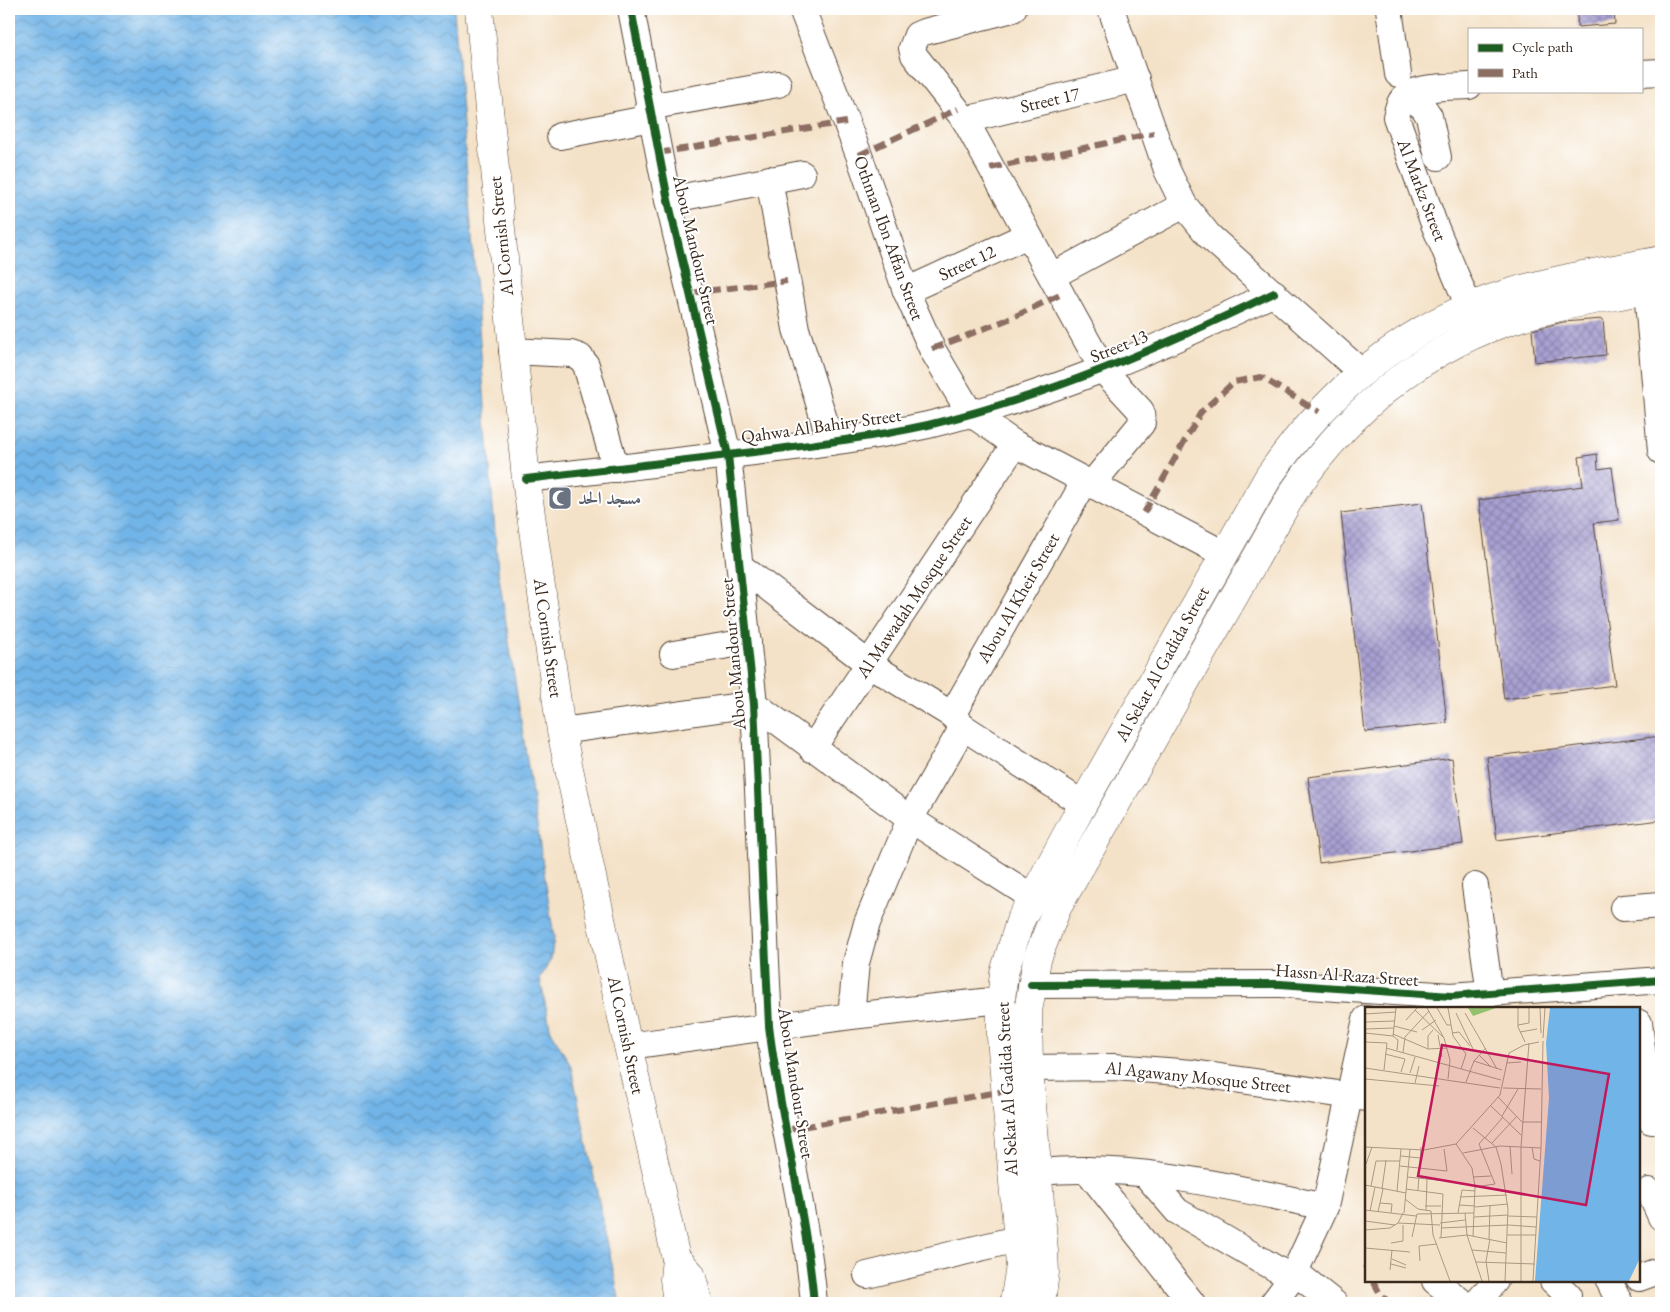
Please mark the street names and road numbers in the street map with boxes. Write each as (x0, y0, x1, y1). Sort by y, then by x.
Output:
street label: Street 17 (1018, 81, 1082, 118)
street label: Al Markz Street (1392, 134, 1453, 245)
street label: Othman Ibn Affan Street (849, 152, 930, 324)
street label: Abou Mandour Street (668, 172, 725, 327)
street label: Al Cornish Street (483, 175, 518, 298)
street label: Street 12 (935, 239, 999, 286)
street label: Street 13 (1086, 324, 1151, 368)
street label: Qahwa Al Bahiry Street (739, 403, 903, 448)
street label: Al Mawadah Mosque Street (850, 511, 977, 683)
street label: Abou Al Kheir Street (971, 528, 1064, 668)
street label: Al Cornish Street (529, 576, 568, 699)
street label: Abou Mandour Street (714, 577, 751, 732)
street label: Al Sekat Al Gadida Street (1109, 582, 1214, 746)
street label: Hassn Al Raza Street (1275, 958, 1420, 991)
street label: Al Cornish Street (603, 973, 650, 1096)
street label: Al Sekat Al Gadida Street (990, 1001, 1023, 1178)
street label: Abou Mandour Street (773, 1005, 820, 1161)
street label: Al Agawany Mosque Street (1103, 1055, 1292, 1098)

